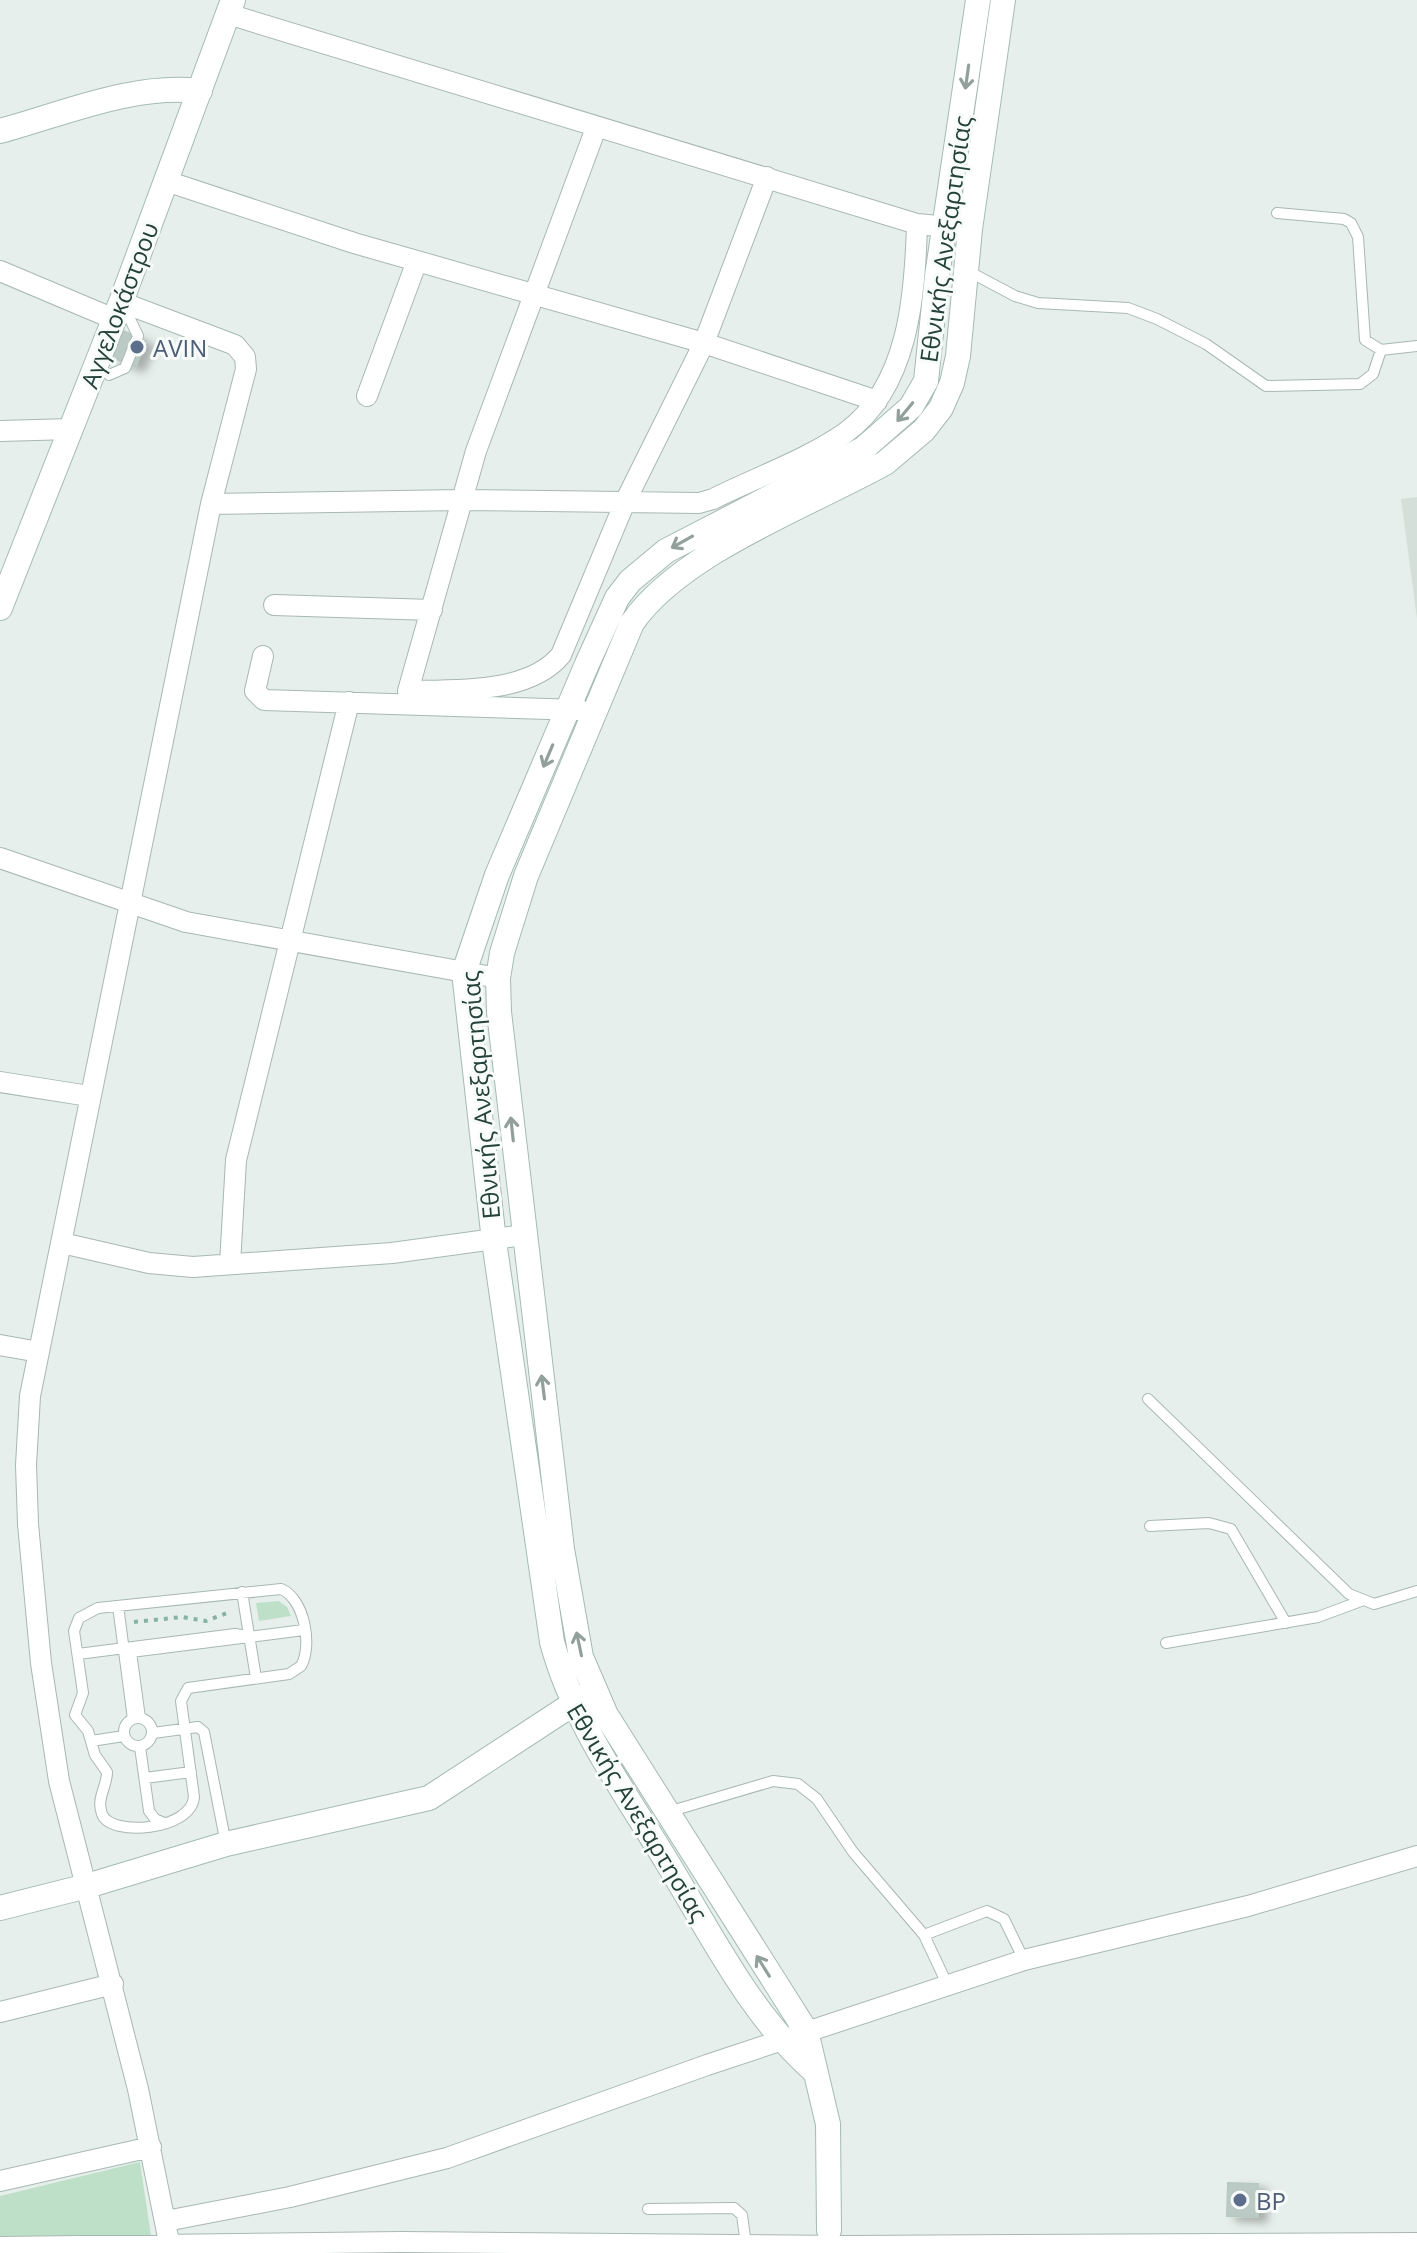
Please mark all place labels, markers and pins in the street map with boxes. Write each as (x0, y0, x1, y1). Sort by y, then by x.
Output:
place label: AVIN (153, 331, 207, 364)
marker: AVIN (128, 338, 146, 356)
place label: BP (1256, 2184, 1286, 2217)
marker: BP (1231, 2191, 1249, 2209)

